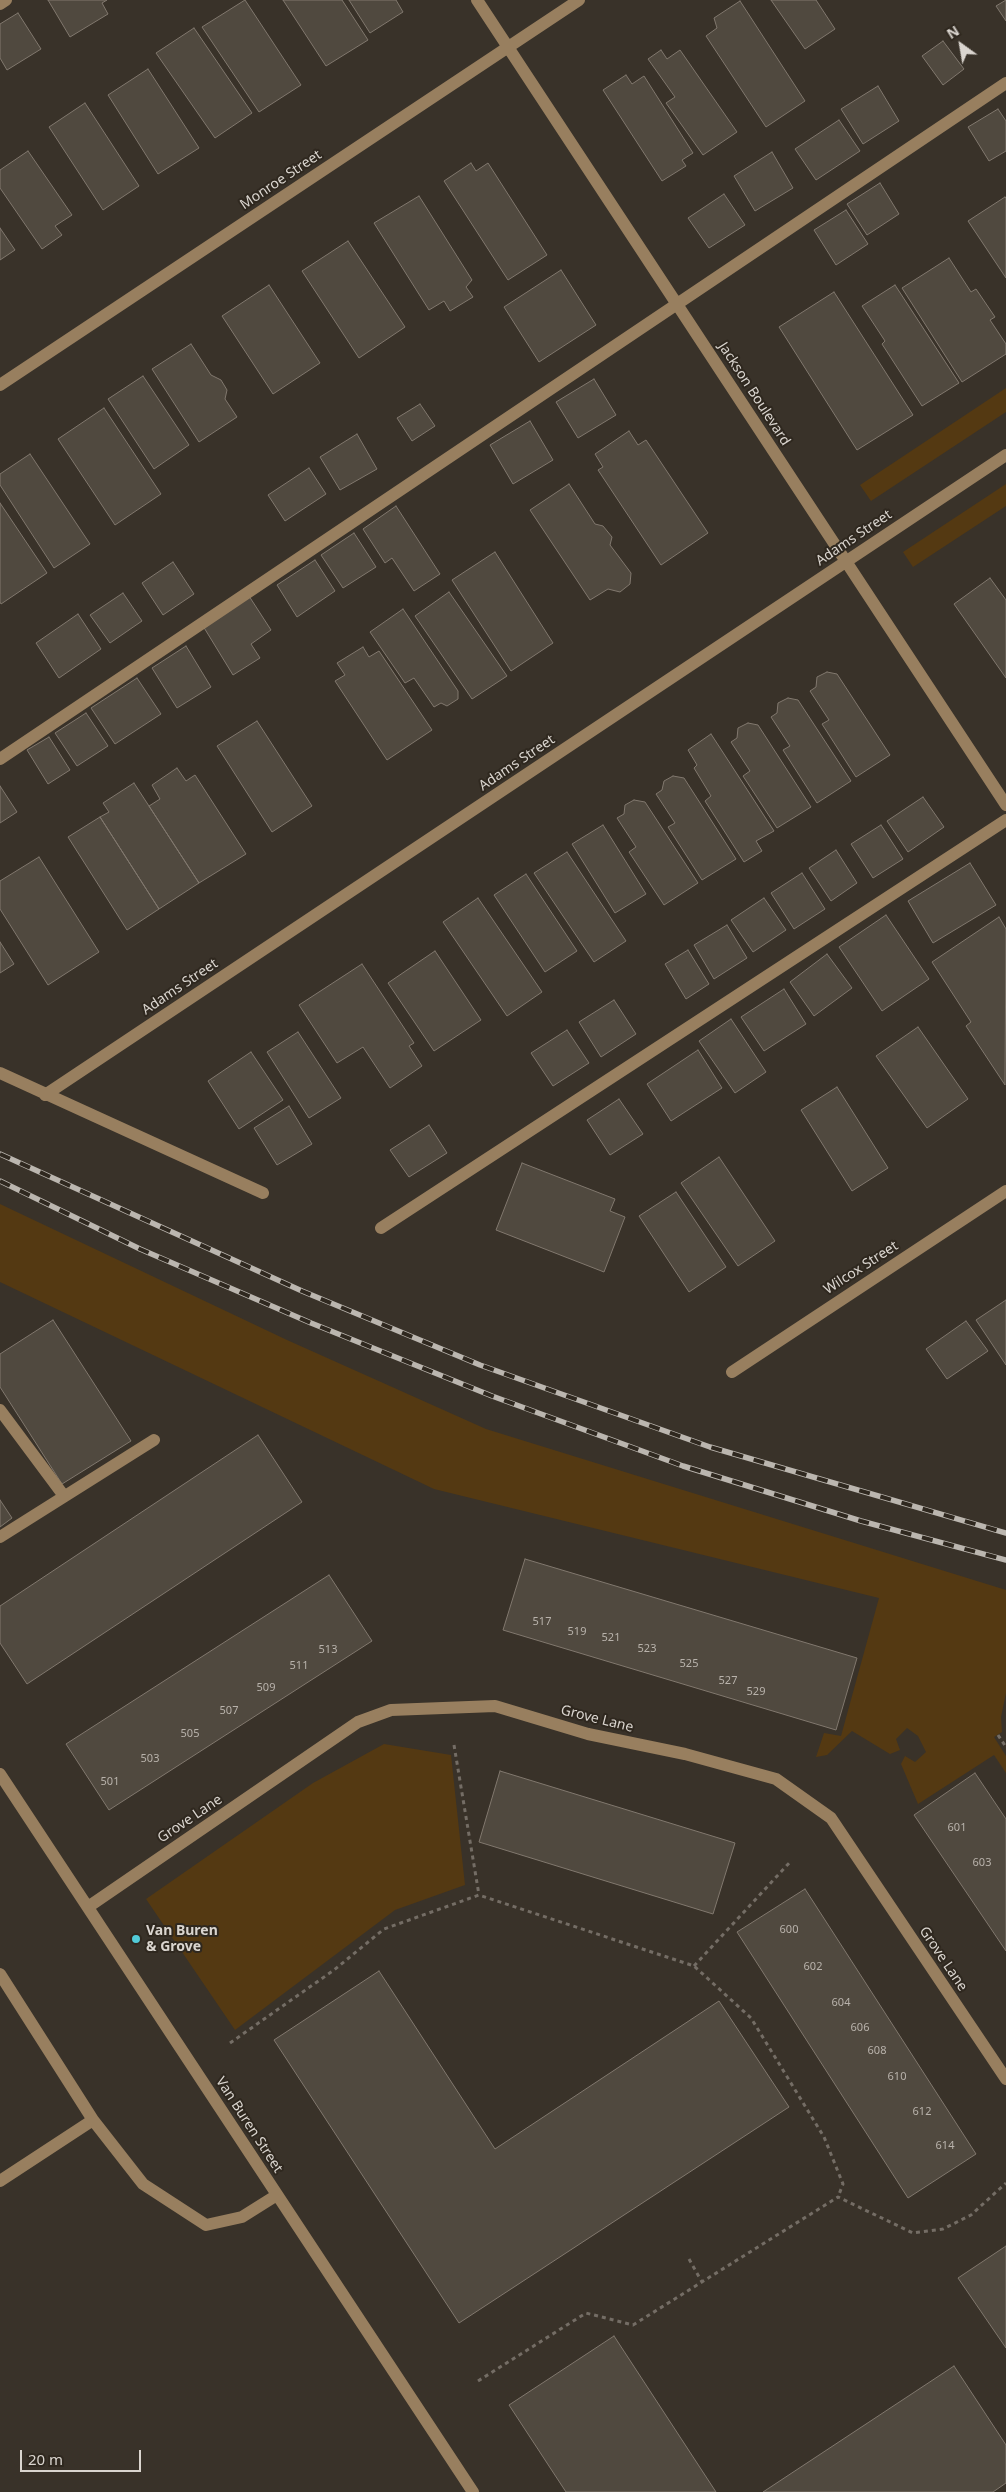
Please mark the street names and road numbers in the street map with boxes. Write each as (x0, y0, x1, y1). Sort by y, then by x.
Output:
street label: Monroe Street (237, 147, 325, 213)
street label: Jackson Boulevard (714, 339, 794, 449)
street label: Adams Street (813, 506, 895, 570)
street label: Adams Street (476, 731, 558, 795)
street label: Adams Street (139, 955, 221, 1019)
street label: Wilcox Street (821, 1238, 901, 1298)
street label: Grove Lane (559, 1702, 635, 1736)
street label: Grove Lane (155, 1791, 225, 1847)
street label: Grove Lane (915, 1924, 971, 1994)
street label: Van Buren Street (212, 2074, 286, 2176)

